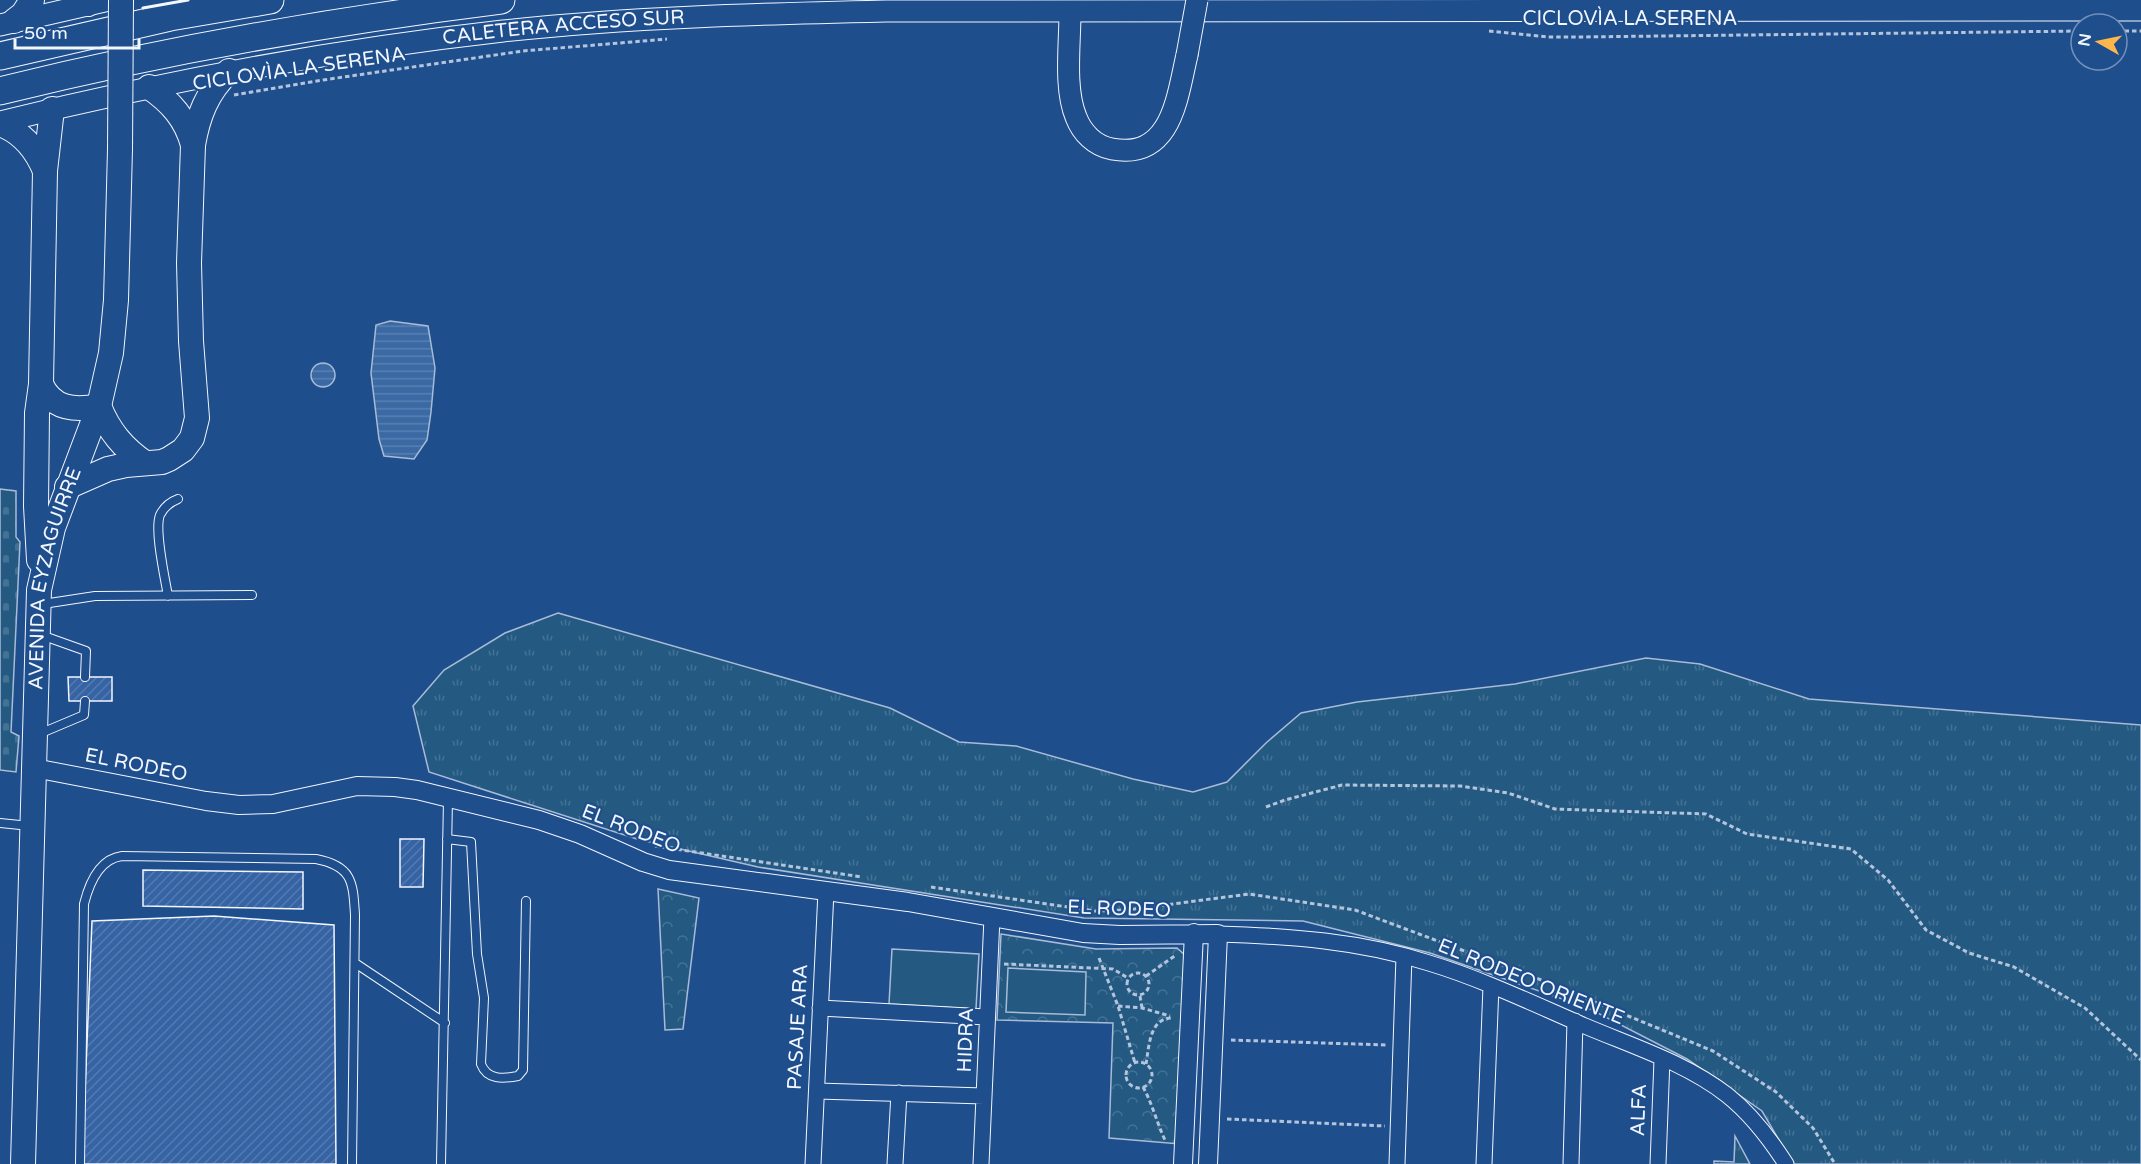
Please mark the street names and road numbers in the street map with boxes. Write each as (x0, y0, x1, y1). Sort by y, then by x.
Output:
street label: CALETERA ACCESO SUR (441, 5, 685, 50)
street label: CICLOVÌA LA SERENA (1523, 6, 1737, 31)
street label: CICLOVÌA LA SERENA (191, 41, 407, 96)
street label: AVENIDA EYZAGUIRRE (24, 464, 87, 690)
street label: EL RODEO (83, 743, 189, 787)
street label: EL RODEO (578, 799, 684, 859)
street label: EL RODEO (1067, 895, 1171, 923)
street label: EL RODEO ORIENTE (1434, 934, 1628, 1030)
street label: PASAJE ARA (783, 963, 813, 1091)
street label: HIDRA (953, 1007, 979, 1073)
street label: ALFA (1626, 1083, 1652, 1137)

